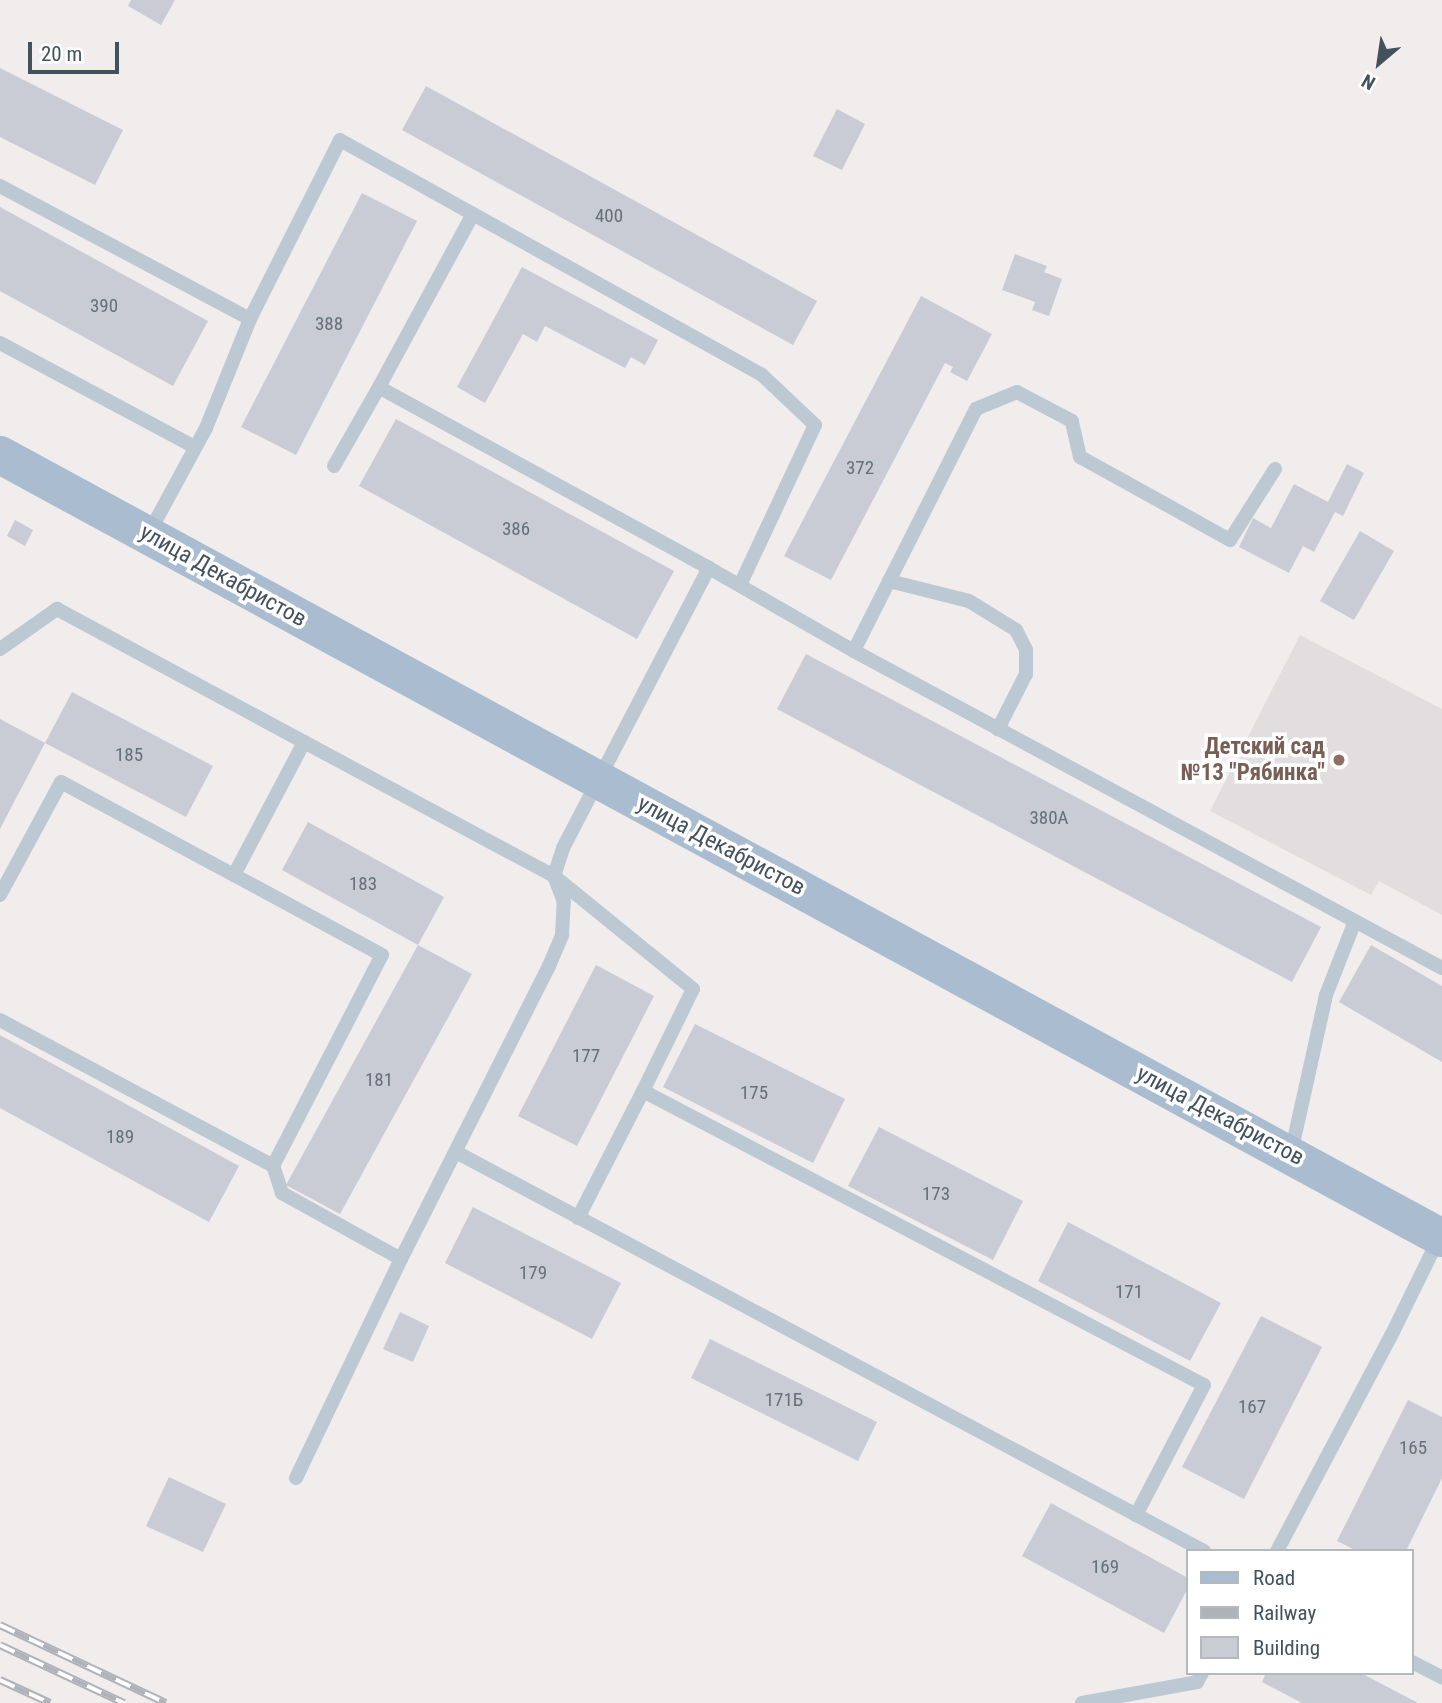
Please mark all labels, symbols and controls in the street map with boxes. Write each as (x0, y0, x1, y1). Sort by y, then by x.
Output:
scale bar (32, 28, 122, 72)
north arrow (1344, 28, 1414, 98)
text: 20 m (41, 42, 82, 66)
text: N (1358, 69, 1379, 95)
house number: 400 (595, 205, 623, 227)
house number: 390 (90, 295, 118, 317)
house number: 388 (315, 313, 343, 335)
house number: 372 (846, 457, 874, 479)
house number: 386 (502, 518, 530, 540)
street label: улица Декабристов (135, 519, 311, 633)
place label: Детский сад №13 "Рябинка" (1181, 733, 1325, 787)
house number: 185 (115, 744, 143, 766)
marker: Детский сад №13 "Рябинка" (1331, 752, 1347, 768)
street label: улица Декабристов (632, 790, 810, 902)
house number: 380А (1029, 807, 1069, 829)
house number: 183 (349, 873, 377, 895)
house number: 177 (572, 1045, 600, 1067)
street label: улица Декабристов (1131, 1060, 1309, 1172)
house number: 181 (365, 1069, 393, 1091)
house number: 175 (740, 1082, 768, 1104)
house number: 189 (106, 1126, 134, 1148)
house number: 173 (922, 1183, 950, 1205)
house number: 179 (519, 1262, 547, 1284)
house number: 171 (1115, 1281, 1143, 1303)
house number: 171Б (765, 1389, 803, 1411)
house number: 167 (1238, 1396, 1266, 1418)
house number: 165 (1399, 1437, 1427, 1459)
legend (1186, 1549, 1414, 1675)
house number: 169 (1091, 1556, 1119, 1578)
text: Road (1253, 1566, 1295, 1590)
text: Railway (1253, 1601, 1316, 1625)
text: Building (1253, 1636, 1320, 1660)

